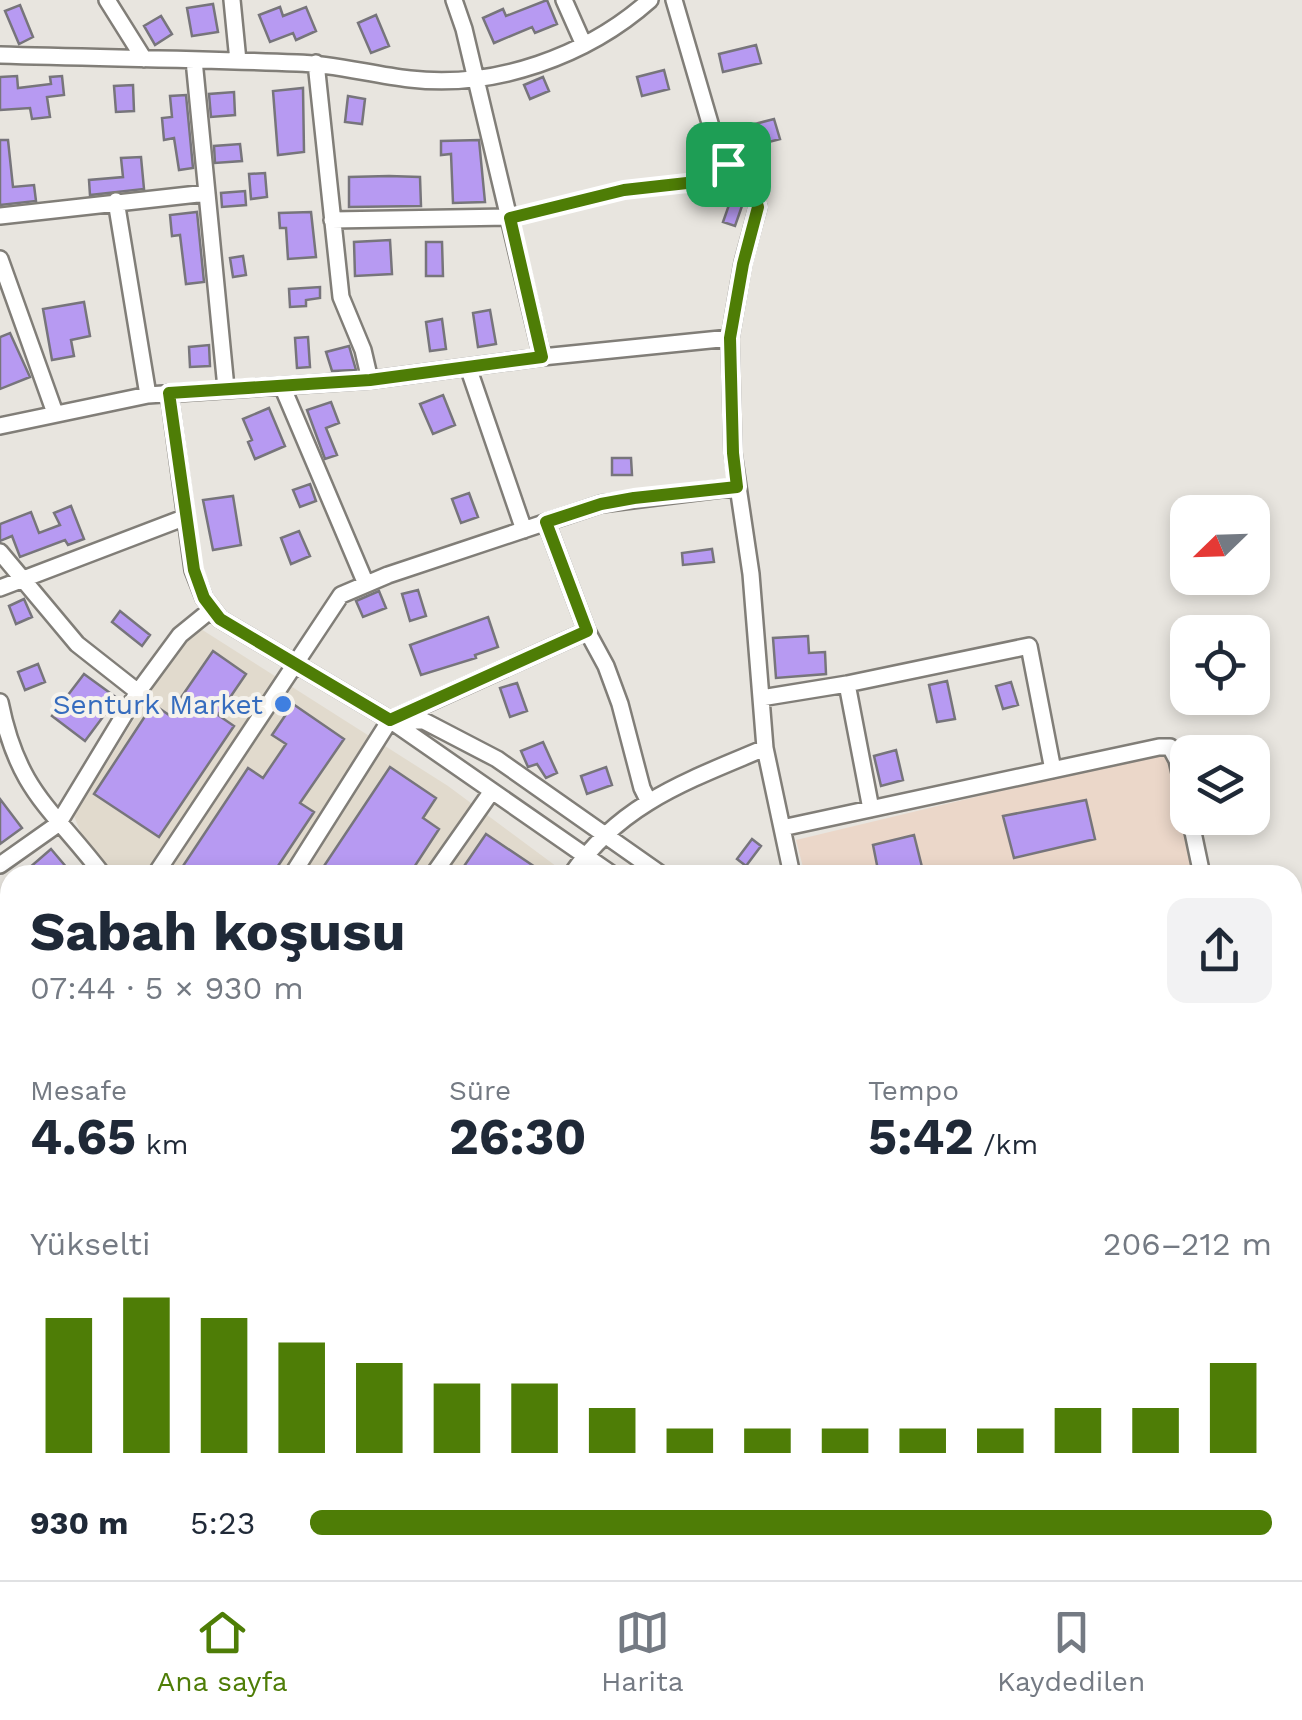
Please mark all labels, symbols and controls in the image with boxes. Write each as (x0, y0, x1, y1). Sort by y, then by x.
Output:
pin (686, 122, 771, 207)
icon: arrive (701, 137, 756, 192)
north arrow (1170, 495, 1270, 595)
map controls (1170, 495, 1270, 835)
button: locate (1170, 615, 1270, 715)
place label: Senturk Market (53, 688, 263, 721)
marker: Senturk Market (272, 693, 294, 715)
button: layers (1170, 735, 1270, 835)
button: share (1167, 898, 1272, 1003)
text: Sabah koşusu (30, 899, 405, 963)
text: 07:44 · 5 × 930 m (30, 969, 304, 1007)
text: Mesafe (30, 1074, 127, 1107)
text: Süre (449, 1074, 511, 1107)
text: Tempo (868, 1074, 959, 1107)
text: 4.65 (30, 1107, 136, 1166)
text: 26:30 (449, 1107, 587, 1166)
text: 5:42 (868, 1107, 974, 1166)
text: km (136, 1128, 188, 1161)
text: /km (974, 1128, 1038, 1161)
text: Yükselti (30, 1225, 151, 1263)
text: 206–212 m (1103, 1225, 1272, 1263)
text: 930 m (30, 1504, 128, 1542)
text: 5:23 (190, 1504, 255, 1542)
tab: Ana sayfa (157, 1605, 288, 1698)
tab: Harita (601, 1605, 684, 1698)
tab: Kaydedilen (997, 1605, 1145, 1698)

